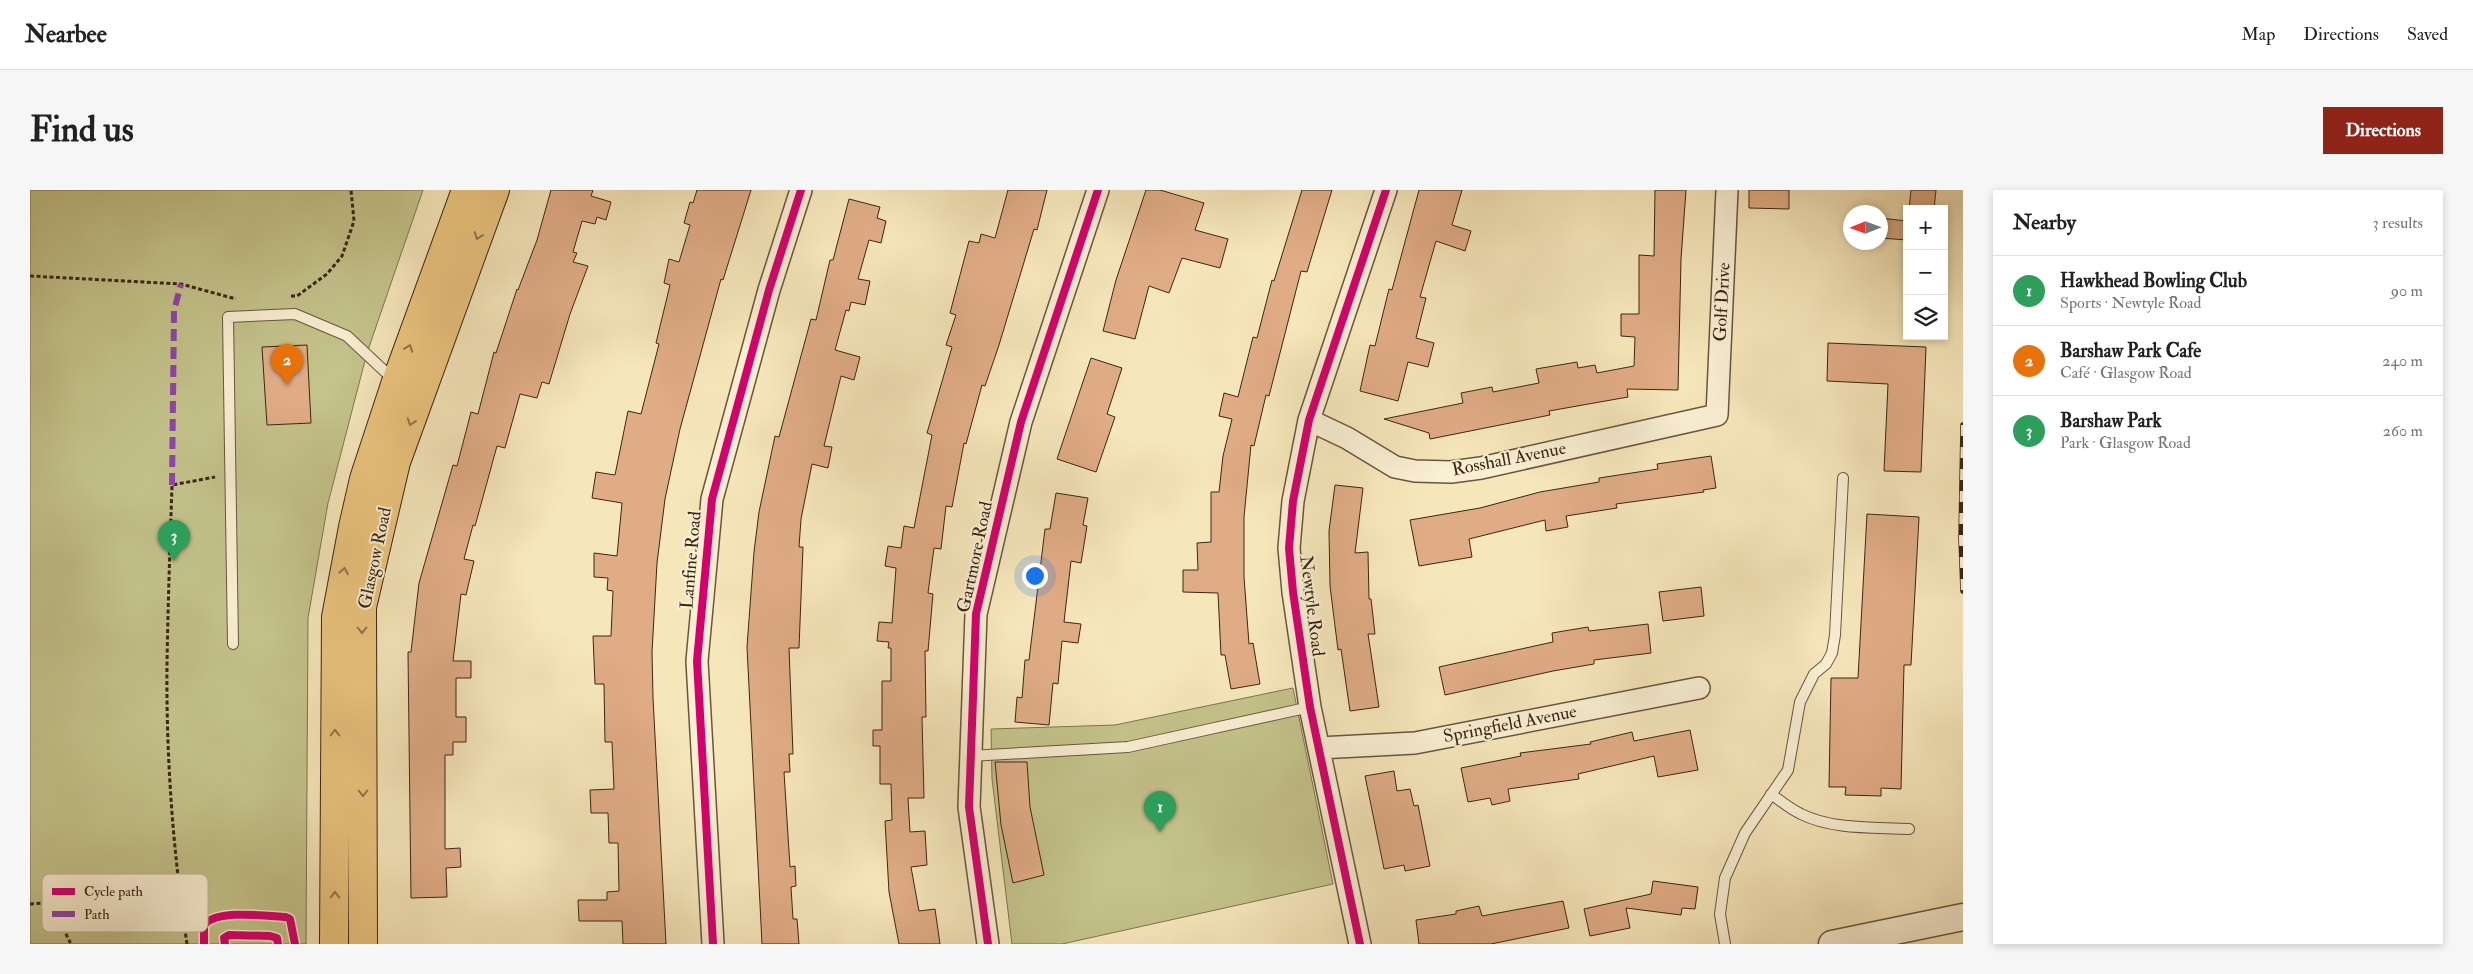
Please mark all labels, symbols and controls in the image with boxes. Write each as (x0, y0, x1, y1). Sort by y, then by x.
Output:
text: Nearbee (25, 19, 107, 50)
text: Map (2242, 23, 2275, 46)
text: Directions (2303, 23, 2379, 46)
text: Saved (2407, 23, 2448, 46)
button: Directions (2323, 107, 2443, 154)
text: Find us (30, 108, 134, 152)
north arrow (1843, 205, 1888, 250)
map controls (1903, 205, 1948, 340)
button: + (1903, 205, 1948, 250)
text: Nearby (2013, 209, 2076, 236)
text: 3 results (2372, 213, 2423, 233)
one-way arrow (474, 231, 484, 240)
button: − (1903, 250, 1948, 295)
street label: Golf Drive (1708, 261, 1736, 342)
text: Hawkhead Bowling Club (2060, 269, 2247, 293)
text: 1 (2026, 281, 2032, 301)
text: 90 m (2391, 281, 2423, 301)
text: Sports · Newtyle Road (2060, 293, 2201, 313)
button: layers (1903, 295, 1948, 340)
text: Barshaw Park Cafe (2060, 339, 2201, 363)
pin: 2 (271, 344, 303, 385)
one-way arrow (403, 344, 413, 353)
text: 2 (2025, 351, 2033, 371)
text: 240 m (2382, 351, 2423, 371)
text: Café · Glasgow Road (2060, 363, 2192, 383)
text: Barshaw Park (2060, 409, 2162, 433)
one-way arrow (407, 417, 417, 425)
text: 3 (2026, 421, 2032, 441)
text: 260 m (2383, 421, 2423, 441)
text: Park · Glasgow Road (2060, 433, 2191, 453)
street label: Rosshall Avenue (1450, 437, 1568, 481)
street label: Gartmore Road (952, 499, 998, 615)
street label: Glasgow Road (353, 505, 397, 611)
street label: Lanfine Road (675, 510, 707, 610)
pin: 3 (158, 520, 190, 561)
street label: Newtyle Road (1294, 554, 1330, 658)
your location (1022, 563, 1048, 589)
one-way arrow (339, 567, 349, 575)
one-way arrow (357, 626, 367, 634)
street label: Springfield Avenue (1441, 700, 1579, 748)
one-way arrow (330, 729, 340, 736)
one-way arrow (358, 789, 368, 797)
pin: 1 (1144, 791, 1176, 832)
legend (42, 874, 208, 932)
text: Cycle path (84, 883, 144, 901)
one-way arrow (330, 891, 340, 899)
text: Path (84, 906, 110, 923)

